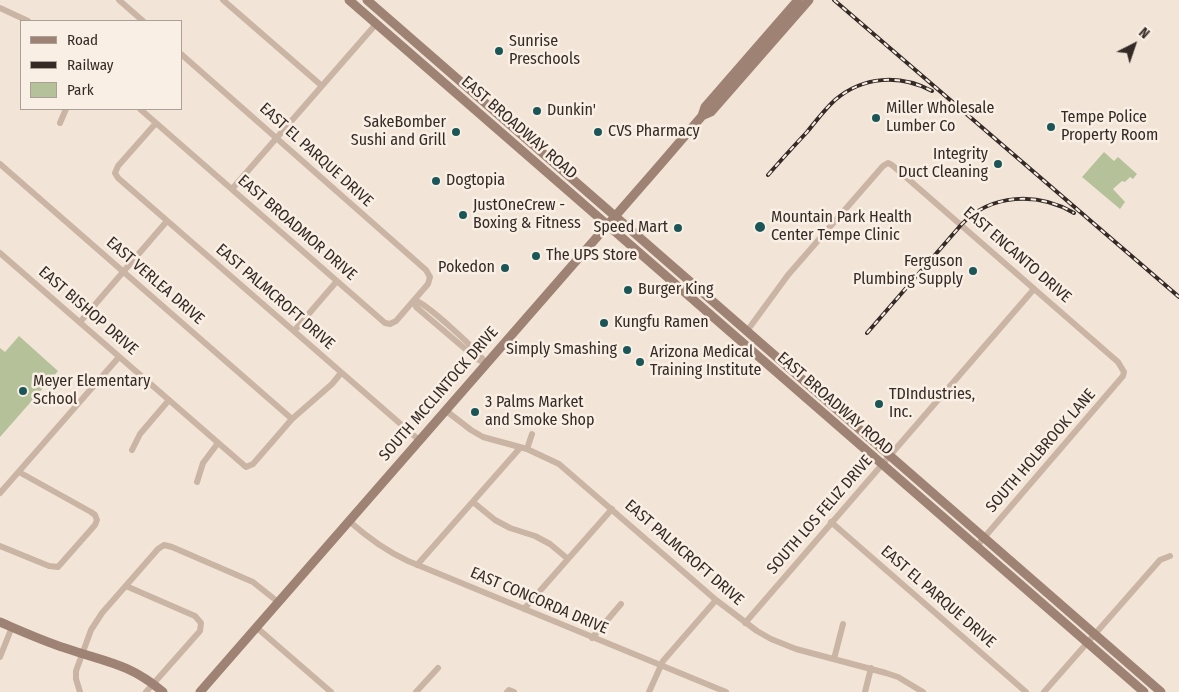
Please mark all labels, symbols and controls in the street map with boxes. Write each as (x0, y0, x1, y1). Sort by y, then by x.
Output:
legend (20, 20, 182, 110)
north arrow (1109, 20, 1159, 70)
text: N (1135, 24, 1153, 42)
text: Road (67, 31, 98, 49)
place label: Sunrise Preschools (509, 32, 580, 70)
marker: Sunrise Preschools (493, 45, 505, 57)
text: Railway (67, 56, 114, 74)
street label: EAST BROADWAY ROAD (457, 72, 581, 184)
text: Park (67, 81, 94, 99)
street label: EAST EL PARQUE DRIVE (255, 99, 377, 211)
place label: Miller Wholesale Lumber Co (886, 99, 994, 137)
place label: Dunkin' (547, 101, 596, 121)
marker: Dunkin' (531, 105, 543, 117)
place label: Tempe Police Property Room (1061, 108, 1158, 146)
marker: Miller Wholesale Lumber Co (870, 112, 882, 124)
place label: SakeBomber Sushi and Grill (351, 113, 446, 151)
marker: Tempe Police Property Room (1045, 121, 1057, 133)
place label: CVS Pharmacy (608, 122, 700, 142)
marker: SakeBomber Sushi and Grill (450, 126, 462, 138)
marker: CVS Pharmacy (592, 126, 604, 138)
place label: Integrity Duct Cleaning (898, 145, 988, 183)
marker: Integrity Duct Cleaning (992, 158, 1004, 170)
street label: EAST BROADMOR DRIVE (234, 171, 360, 285)
place label: Dogtopia (446, 171, 505, 191)
marker: Dogtopia (430, 175, 442, 187)
place label: JustOneCrew - Boxing & Fitness (473, 196, 581, 234)
street label: EAST ENCANTO DRIVE (959, 203, 1075, 307)
place label: Mountain Park Health Center Tempe Clinic (771, 208, 912, 246)
marker: JustOneCrew - Boxing & Fitness (457, 209, 469, 221)
place label: Speed Mart (593, 218, 668, 238)
marker: Mountain Park Health Center Tempe Clinic (753, 220, 767, 234)
marker: Speed Mart (672, 222, 684, 234)
street label: EAST VERLEA DRIVE (102, 233, 208, 329)
street label: EAST PALMCROFT DRIVE (212, 240, 338, 354)
place label: The UPS Store (546, 246, 637, 266)
marker: The UPS Store (530, 250, 542, 262)
place label: Ferguson Plumbing Supply (853, 252, 963, 290)
place label: Pokedon (438, 258, 495, 278)
marker: Pokedon (499, 262, 511, 274)
street label: EAST BISHOP DRIVE (34, 263, 142, 359)
marker: Ferguson Plumbing Supply (967, 265, 979, 277)
place label: Burger King (638, 280, 713, 300)
marker: Burger King (622, 284, 634, 296)
place label: Kungfu Ramen (614, 313, 709, 333)
marker: Kungfu Ramen (598, 317, 610, 329)
street label: SOUTH MCCLINTOCK DRIVE (375, 323, 503, 465)
place label: Simply Smashing (506, 340, 617, 360)
place label: Arizona Medical Training Institute (650, 343, 761, 381)
marker: Simply Smashing (621, 344, 633, 356)
street label: EAST BROADWAY ROAD (773, 348, 897, 460)
marker: Arizona Medical Training Institute (634, 356, 646, 368)
place label: Meyer Elementary School (33, 372, 150, 410)
marker: Meyer Elementary School (17, 385, 29, 397)
place label: TDIndustries, Inc. (889, 385, 975, 423)
street label: SOUTH HOLBROOK LANE (982, 385, 1100, 517)
place label: 3 Palms Market and Smoke Shop (485, 393, 595, 431)
marker: TDIndustries, Inc. (873, 398, 885, 410)
marker: 3 Palms Market and Smoke Shop (469, 406, 481, 418)
street label: SOUTH LOS FELIZ DRIVE (763, 452, 877, 578)
street label: EAST PALMCROFT DRIVE (621, 496, 747, 610)
street label: EAST EL PARQUE DRIVE (877, 542, 999, 652)
street label: EAST CONCORDA DRIVE (467, 563, 611, 639)

